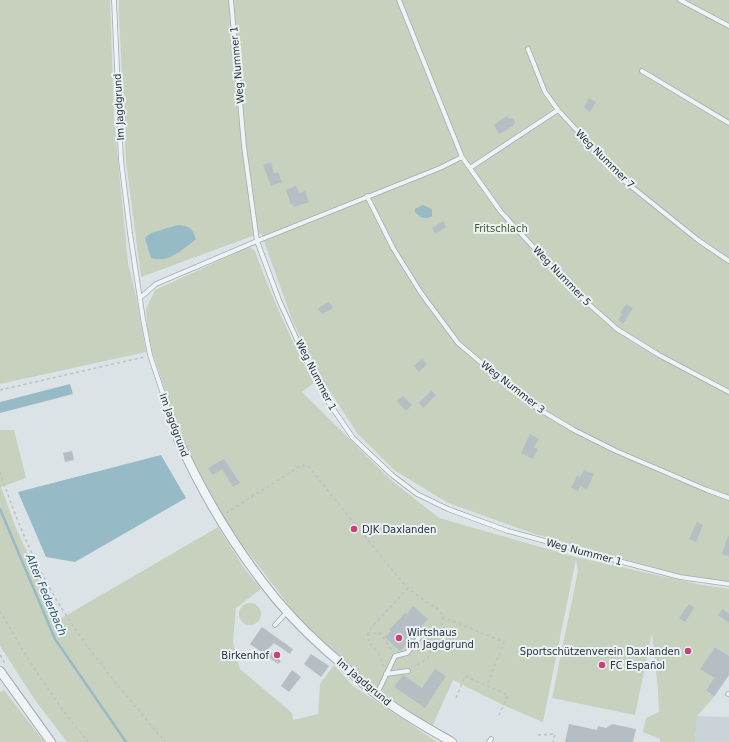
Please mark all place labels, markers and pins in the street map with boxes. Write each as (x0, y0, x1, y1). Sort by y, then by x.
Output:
marker: DJK Daxlanden (349, 524, 359, 534)
place label: DJK Daxlanden (362, 524, 436, 535)
place label: Wirtshaus im Jagdgrund (407, 627, 474, 650)
marker: Wirtshaus im Jagdgrund (394, 633, 404, 643)
place label: Sportschützenverein Daxlanden (520, 646, 680, 657)
marker: Sportschützenverein Daxlanden (683, 646, 693, 656)
place label: Birkenhof (221, 650, 269, 661)
marker: Birkenhof (272, 650, 282, 660)
marker: FC Español (597, 660, 607, 670)
place label: FC Español (610, 660, 665, 671)

